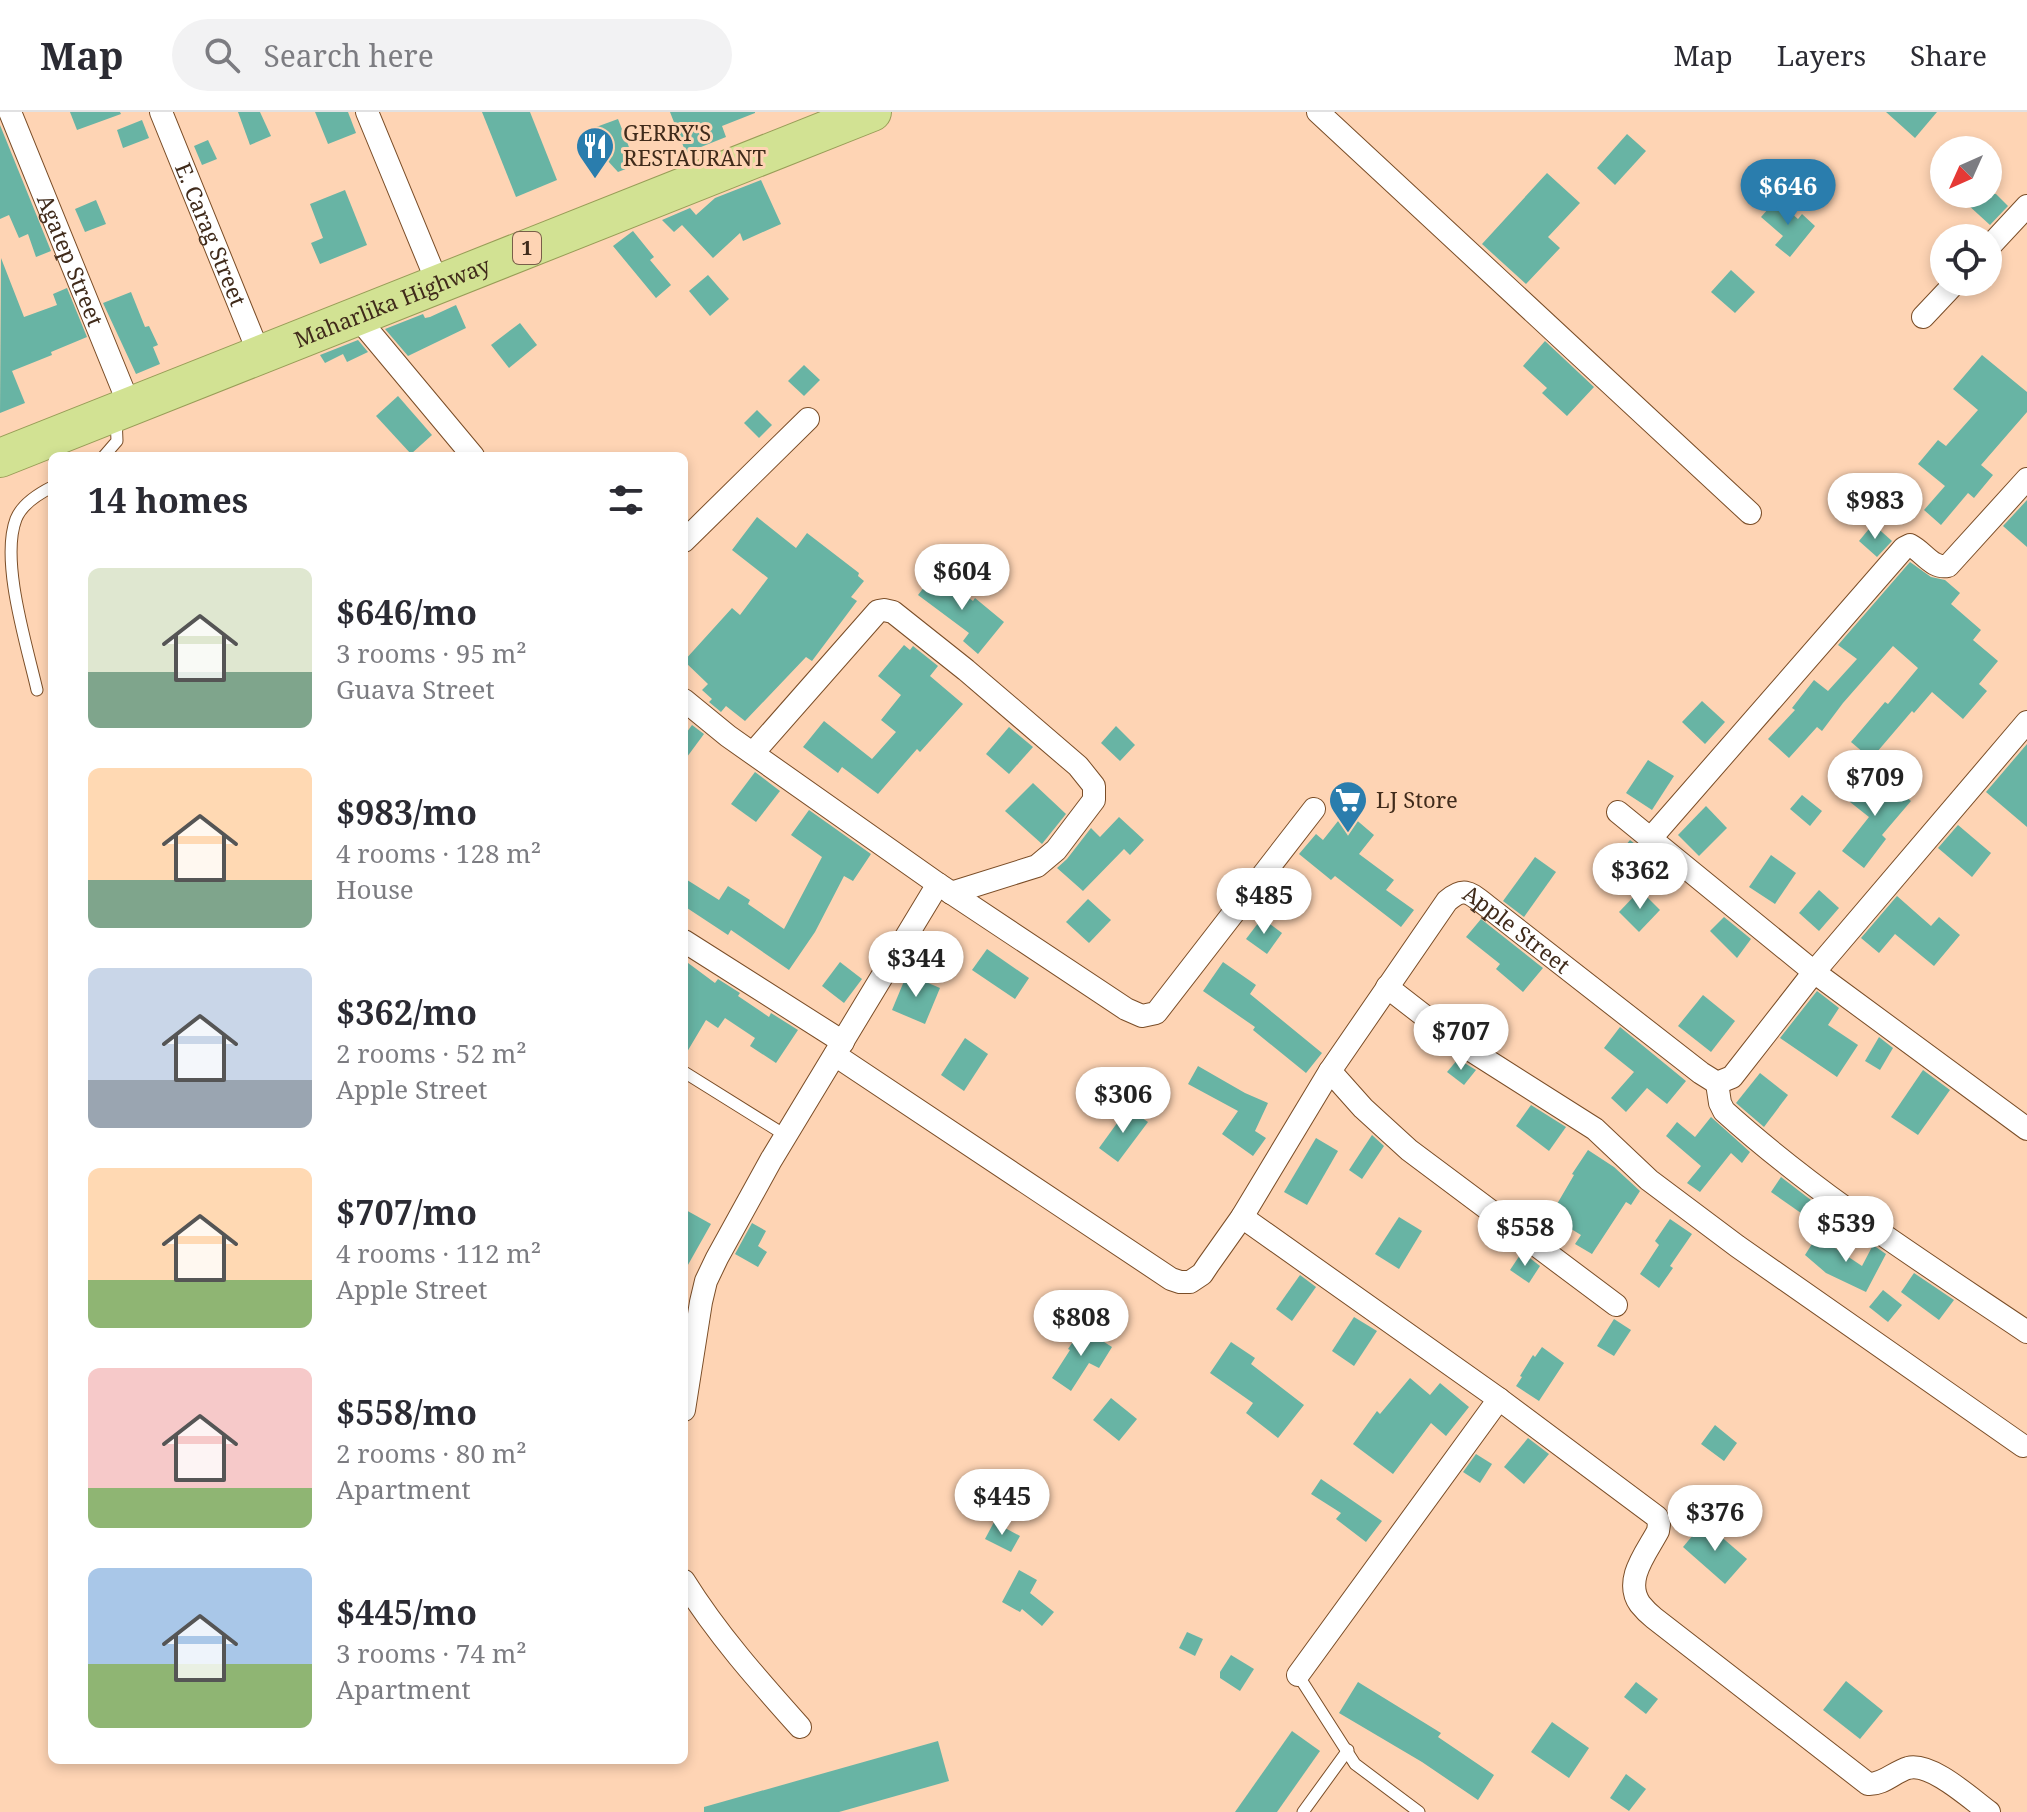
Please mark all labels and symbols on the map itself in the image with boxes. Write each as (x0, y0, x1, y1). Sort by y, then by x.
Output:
place label: GERRY'S RESTAURANT (623, 117, 766, 172)
restaurant icon: GERRY'S RESTAURANT (574, 125, 616, 180)
north arrow (1930, 136, 2002, 208)
street label: E. Carag Street (169, 158, 254, 310)
pin: $646 (1741, 159, 1835, 227)
street label: Agatep Street (31, 190, 111, 330)
road number: 1 (513, 232, 541, 264)
street label: Maharlika Highway (290, 249, 495, 354)
pin: $983 (1828, 473, 1922, 541)
pin: $604 (915, 544, 1009, 612)
pin: $709 (1828, 750, 1922, 818)
supermarket icon: LJ Store (1327, 779, 1369, 834)
place label: LJ Store (1376, 784, 1458, 814)
pin: $362 (1593, 843, 1687, 911)
pin: $485 (1217, 868, 1311, 936)
street label: Apple Street (1458, 877, 1577, 980)
pin: $344 (869, 931, 963, 999)
pin: $707 (1414, 1004, 1508, 1072)
pin: $306 (1076, 1067, 1170, 1135)
pin: $539 (1799, 1196, 1893, 1264)
pin: $558 (1478, 1200, 1572, 1268)
pin: $808 (1034, 1290, 1128, 1358)
pin: $445 (955, 1469, 1049, 1537)
pin: $376 (1668, 1485, 1762, 1553)

